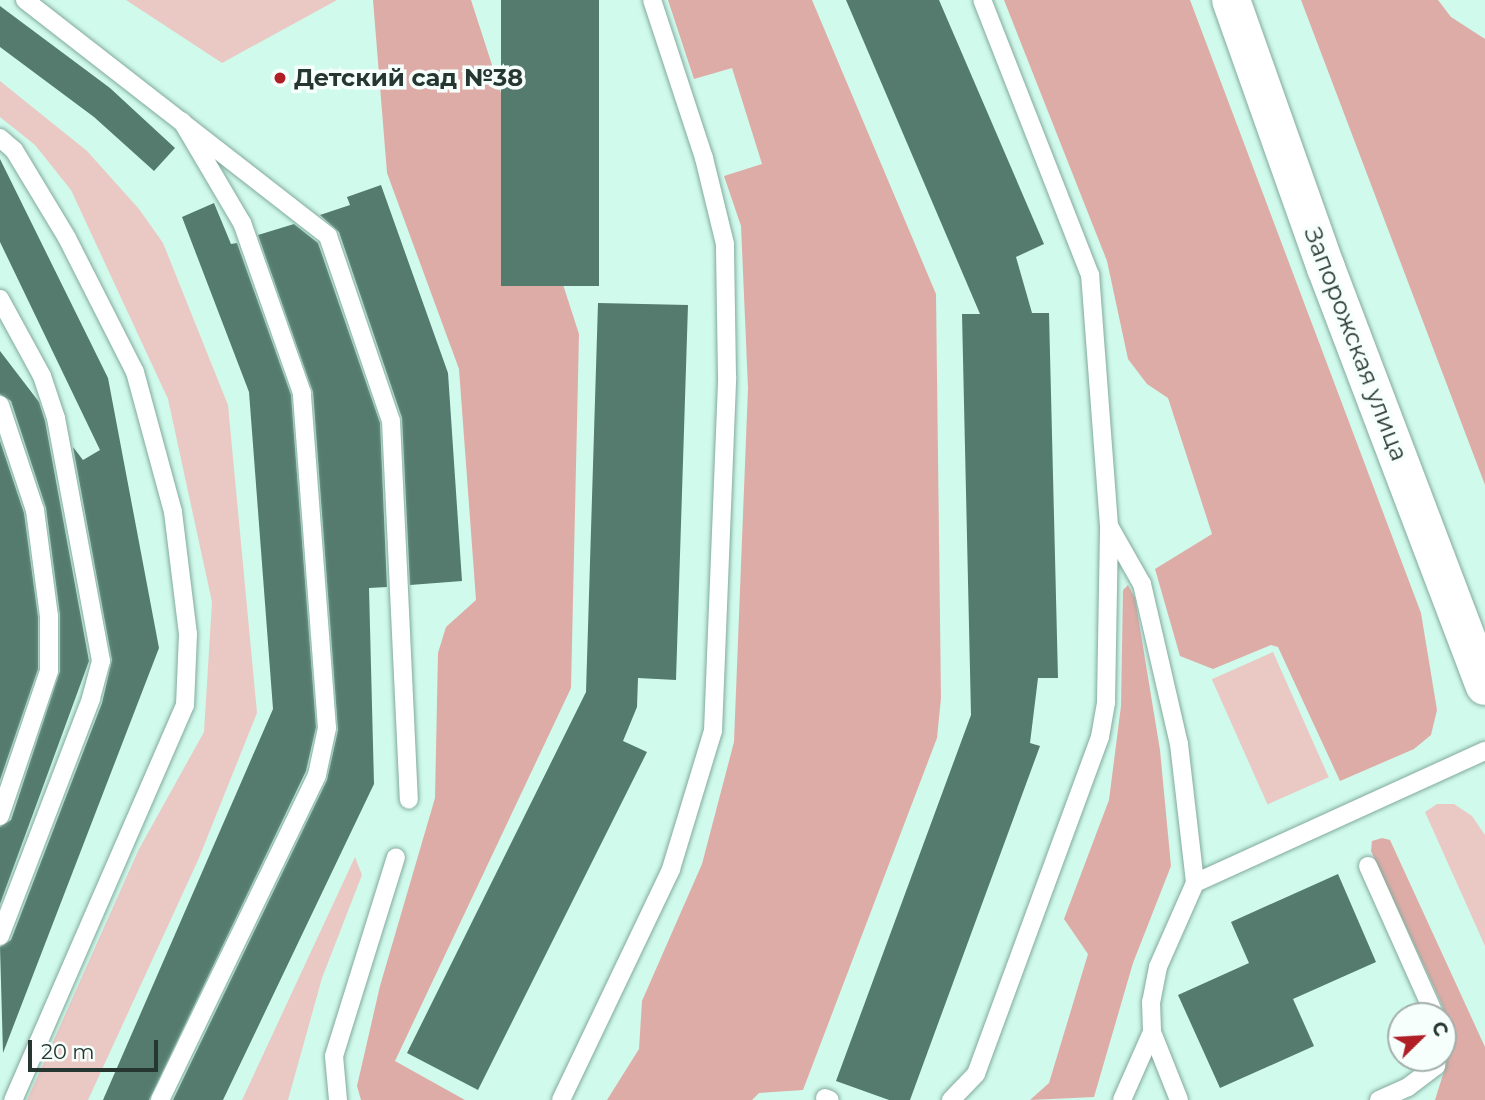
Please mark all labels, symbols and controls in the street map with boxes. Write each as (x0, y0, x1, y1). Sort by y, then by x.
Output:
place label: Детский сад №38 (294, 64, 523, 92)
marker: Детский сад №38 (272, 70, 288, 86)
street label: Запорожская улица (1298, 223, 1414, 465)
north arrow (1387, 1002, 1457, 1072)
text: С (1426, 1018, 1453, 1040)
scale bar (32, 1026, 161, 1070)
text: 20 m (41, 1039, 95, 1064)

